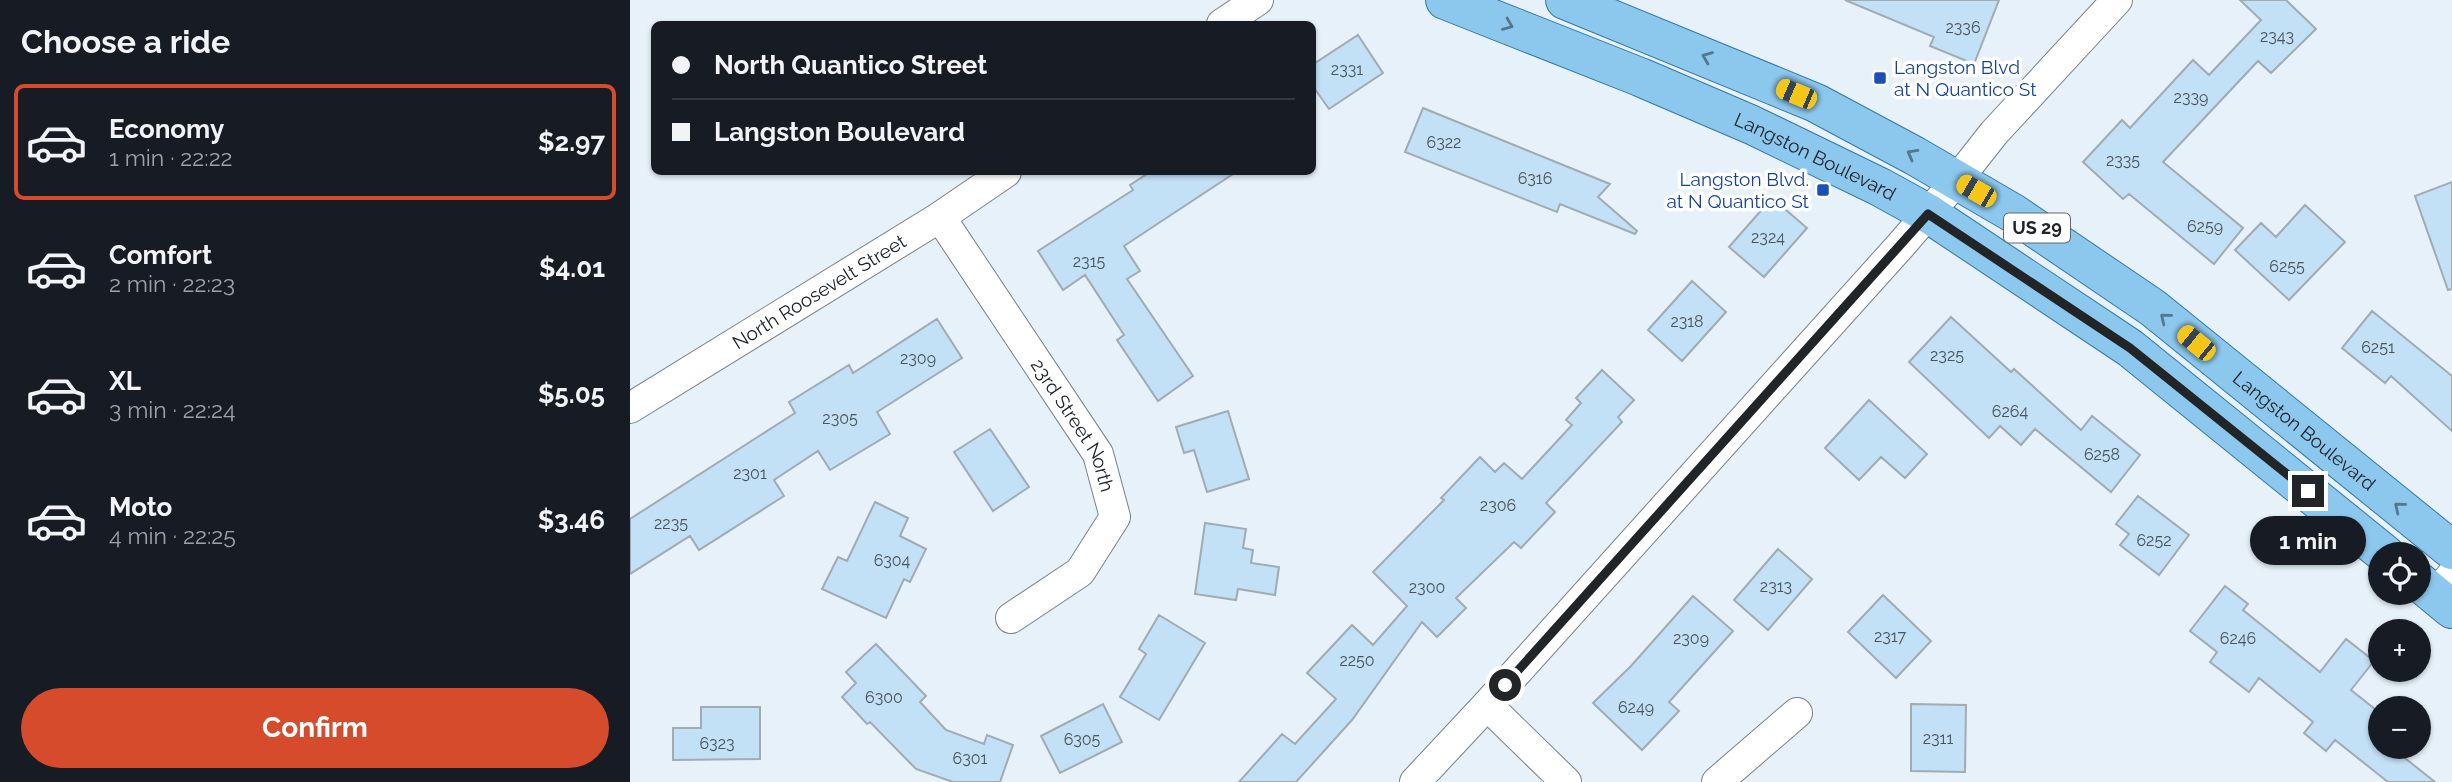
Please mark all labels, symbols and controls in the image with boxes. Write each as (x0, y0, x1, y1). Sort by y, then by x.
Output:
one-way arrow (1502, 17, 1514, 31)
house number: 2336 (1945, 18, 1981, 37)
text: Choose a ride (21, 23, 230, 60)
house number: 2343 (2260, 27, 2294, 46)
text: North Quantico Street (714, 50, 987, 80)
one-way arrow (1702, 51, 1714, 65)
place label: Langston Blvd at N Quantico St (1894, 56, 2037, 100)
house number: 2331 (1331, 60, 1363, 79)
marker: Langston Blvd at N Quantico St (1872, 70, 1888, 86)
car (1773, 76, 1820, 112)
house number: 2339 (2174, 88, 2208, 107)
street label: Langston Boulevard (1731, 108, 1900, 205)
icon: car (25, 111, 88, 174)
text: Economy (109, 114, 224, 144)
text: Langston Boulevard (714, 117, 965, 147)
text: $2.97 (538, 127, 605, 157)
house number: 6322 (1427, 133, 1461, 152)
text: 1 min · 22:22 (109, 144, 233, 171)
one-way arrow (1907, 149, 1919, 163)
house number: 2335 (2106, 151, 2140, 170)
place label: Langston Blvd. at N Quantico St (1666, 168, 1810, 212)
house number: 6316 (1518, 169, 1552, 188)
car (1953, 171, 2000, 211)
marker: Langston Blvd. at N Quantico St (1815, 182, 1831, 198)
road number: US 29 (2004, 213, 2070, 242)
house number: 6259 (2187, 217, 2223, 236)
house number: 2324 (1751, 228, 1785, 247)
street label: North Roosevelt Street (728, 229, 910, 353)
icon: car (25, 237, 88, 300)
text: Comfort (109, 240, 212, 270)
house number: 2315 (1073, 252, 1106, 271)
text: $4.01 (539, 253, 605, 283)
house number: 6255 (2269, 257, 2305, 276)
text: 2 min · 22:23 (109, 270, 235, 297)
house number: 2318 (1670, 312, 1704, 331)
one-way arrow (2160, 313, 2172, 326)
car (2174, 322, 2219, 364)
house number: 6251 (2361, 338, 2395, 357)
house number: 2325 (1930, 346, 1964, 365)
house number: 2309 (900, 349, 936, 368)
street label: 23rd Street North (1027, 355, 1119, 494)
icon: car (25, 363, 88, 426)
text: XL (109, 366, 141, 396)
street label: Langston Boulevard (2229, 366, 2380, 495)
text: $5.05 (538, 379, 605, 409)
text: 3 min · 22:24 (109, 396, 236, 423)
house number: 6264 (1992, 402, 2028, 421)
house number: 2305 (822, 409, 858, 428)
house number: 6258 (2084, 445, 2120, 464)
house number: 2301 (733, 464, 767, 483)
route end (2292, 475, 2324, 507)
icon: car (25, 489, 88, 552)
text: Moto (109, 492, 172, 522)
house number: 2306 (1480, 496, 1516, 515)
one-way arrow (2394, 502, 2406, 515)
text: $3.46 (538, 505, 605, 535)
house number: 2235 (654, 514, 688, 533)
callout: 1 min (2250, 516, 2366, 564)
text: 4 min · 22:25 (109, 522, 236, 549)
text: 1 min (2279, 527, 2337, 554)
house number: 6252 (2136, 531, 2172, 550)
map controls (2368, 542, 2431, 759)
button: locate (2368, 542, 2431, 605)
house number: 6304 (874, 551, 911, 570)
house number: 2313 (1760, 577, 1792, 596)
house number: 2300 (1409, 578, 1445, 597)
button: + (2368, 619, 2431, 682)
house number: 2317 (1874, 627, 1907, 646)
house number: 2309 (1673, 629, 1709, 648)
house number: 6246 (2220, 629, 2256, 648)
house number: 2250 (1339, 651, 1375, 670)
route start (1489, 669, 1521, 701)
button: Confirm (21, 688, 609, 768)
house number: 6300 (865, 688, 903, 707)
button: − (2368, 696, 2431, 759)
house number: 6249 (1618, 698, 1654, 717)
house number: 2311 (1923, 729, 1953, 748)
house number: 6305 (1064, 730, 1101, 749)
house number: 6323 (699, 734, 735, 753)
house number: 6301 (953, 749, 988, 768)

